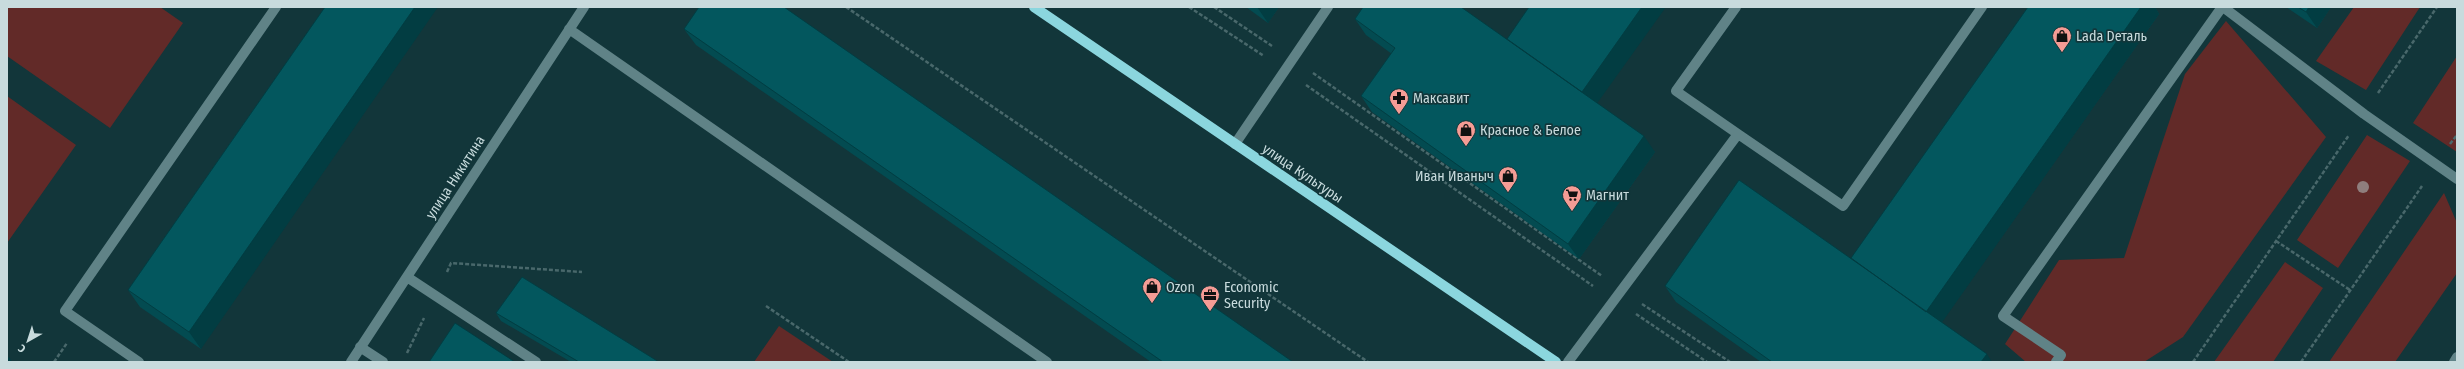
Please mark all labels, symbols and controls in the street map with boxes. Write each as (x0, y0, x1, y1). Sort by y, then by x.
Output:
shop icon: Lada Dеталь (2051, 25, 2073, 53)
place label: Lada Dеталь (2076, 28, 2148, 45)
pharmacy icon: Максавит (1388, 87, 1410, 115)
place label: Максавит (1413, 90, 1470, 107)
shop icon: Красное & Белое (1455, 119, 1477, 147)
place label: Красное & Белое (1480, 122, 1581, 139)
street label: улица Никитина (422, 132, 489, 222)
street label: улица Культуры (1259, 140, 1346, 207)
shop icon: Иван Иваныч (1497, 165, 1519, 193)
place label: Иван Иваныч (1415, 168, 1494, 185)
supermarket icon: Магнит (1561, 184, 1583, 212)
place label: Магнит (1586, 187, 1629, 204)
shop icon: Ozon (1141, 276, 1163, 304)
place label: Ozon (1166, 279, 1195, 296)
place label: Economic Security (1224, 279, 1278, 312)
office icon: Economic Security (1199, 284, 1221, 312)
north arrow (8, 321, 48, 361)
text: С (16, 341, 28, 355)

